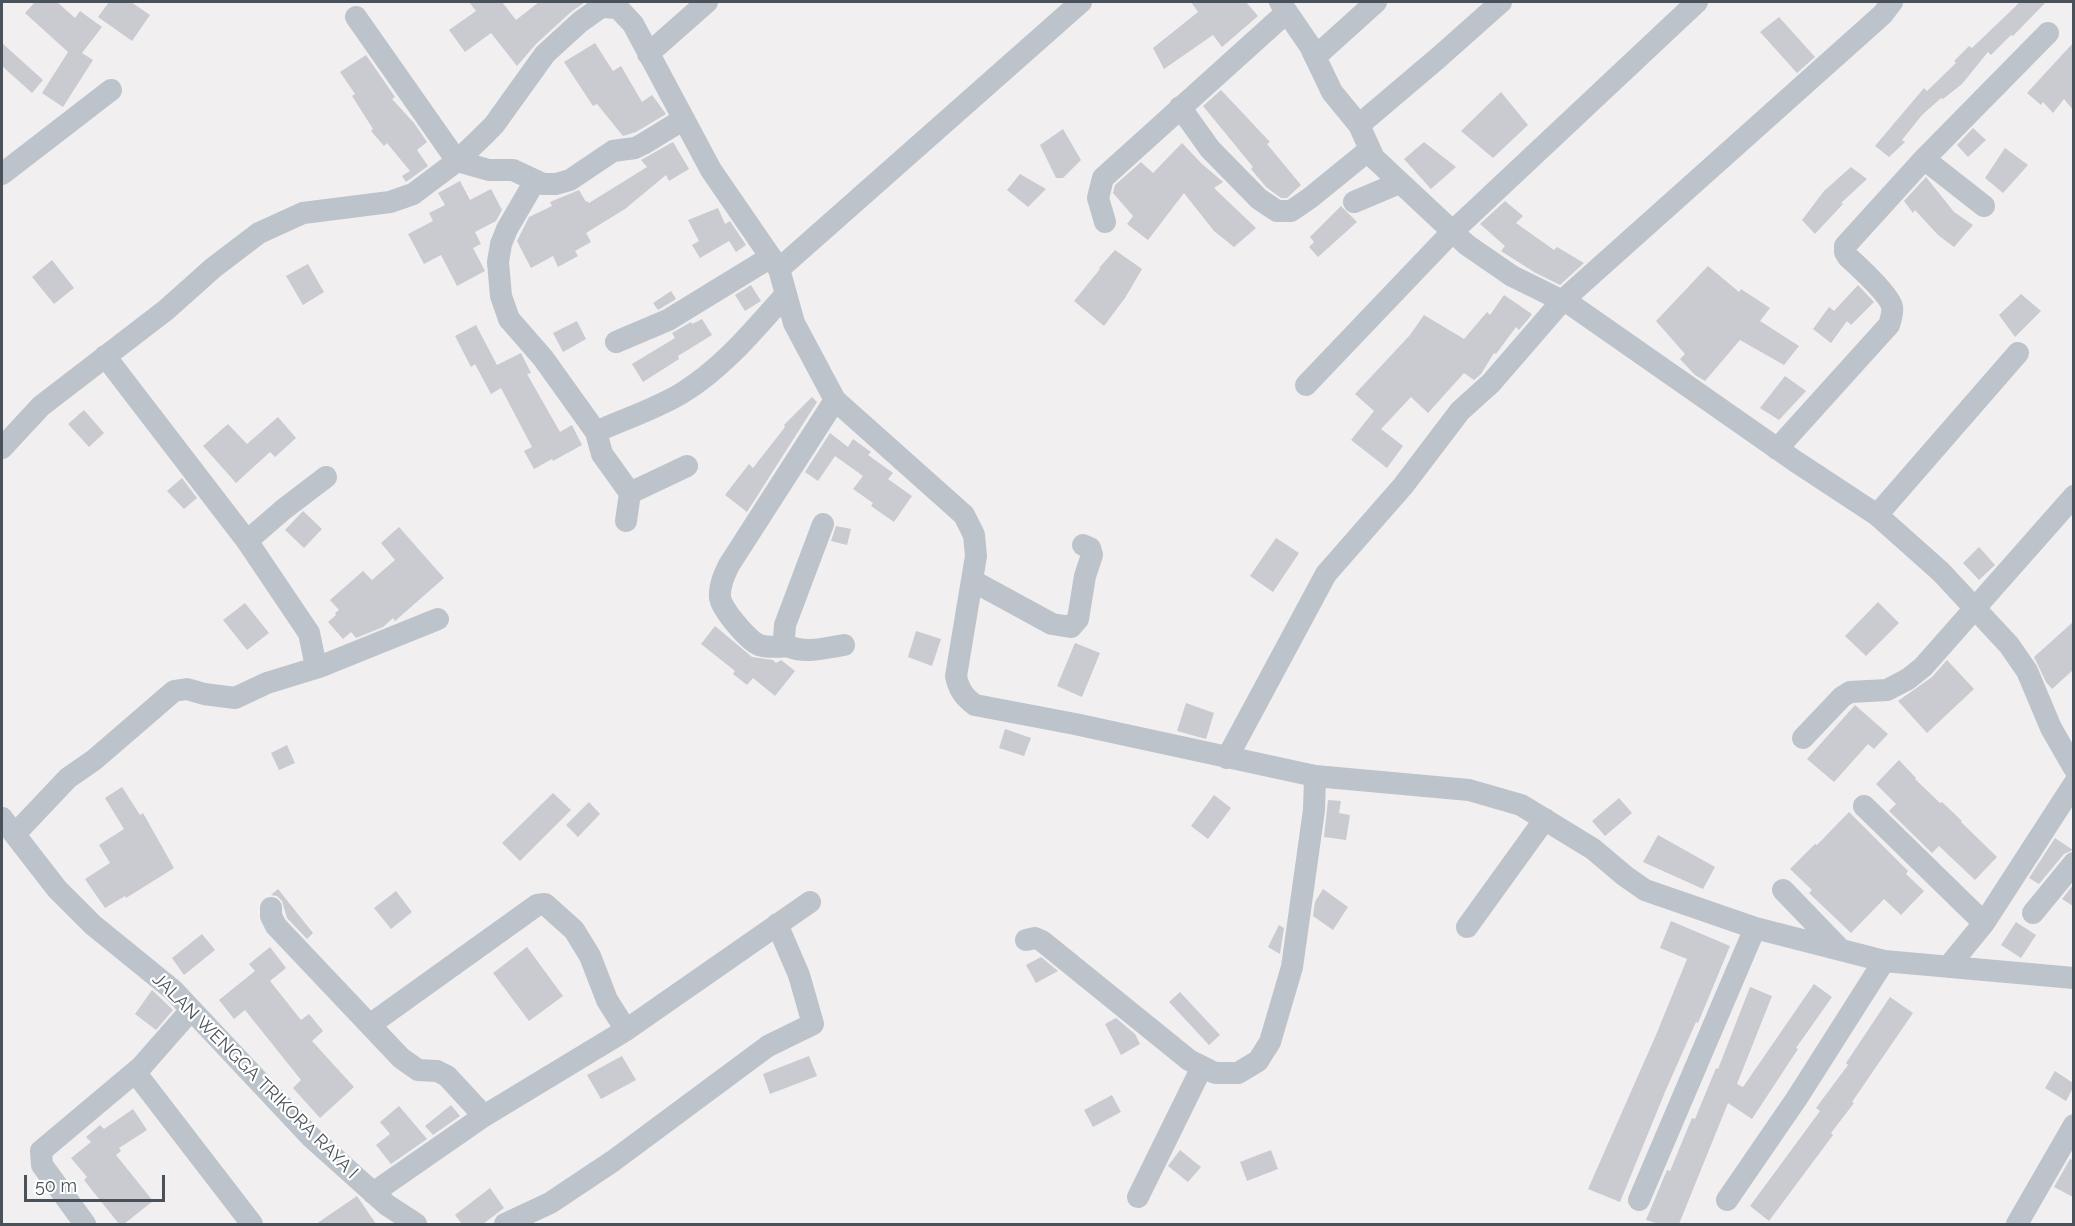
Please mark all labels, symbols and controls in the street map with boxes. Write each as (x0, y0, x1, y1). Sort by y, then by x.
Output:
street label: JALAN WENGGA TRIKORA RAYA I (148, 969, 362, 1183)
scale bar (27, 1163, 168, 1201)
text: 50 m (35, 1175, 77, 1196)

